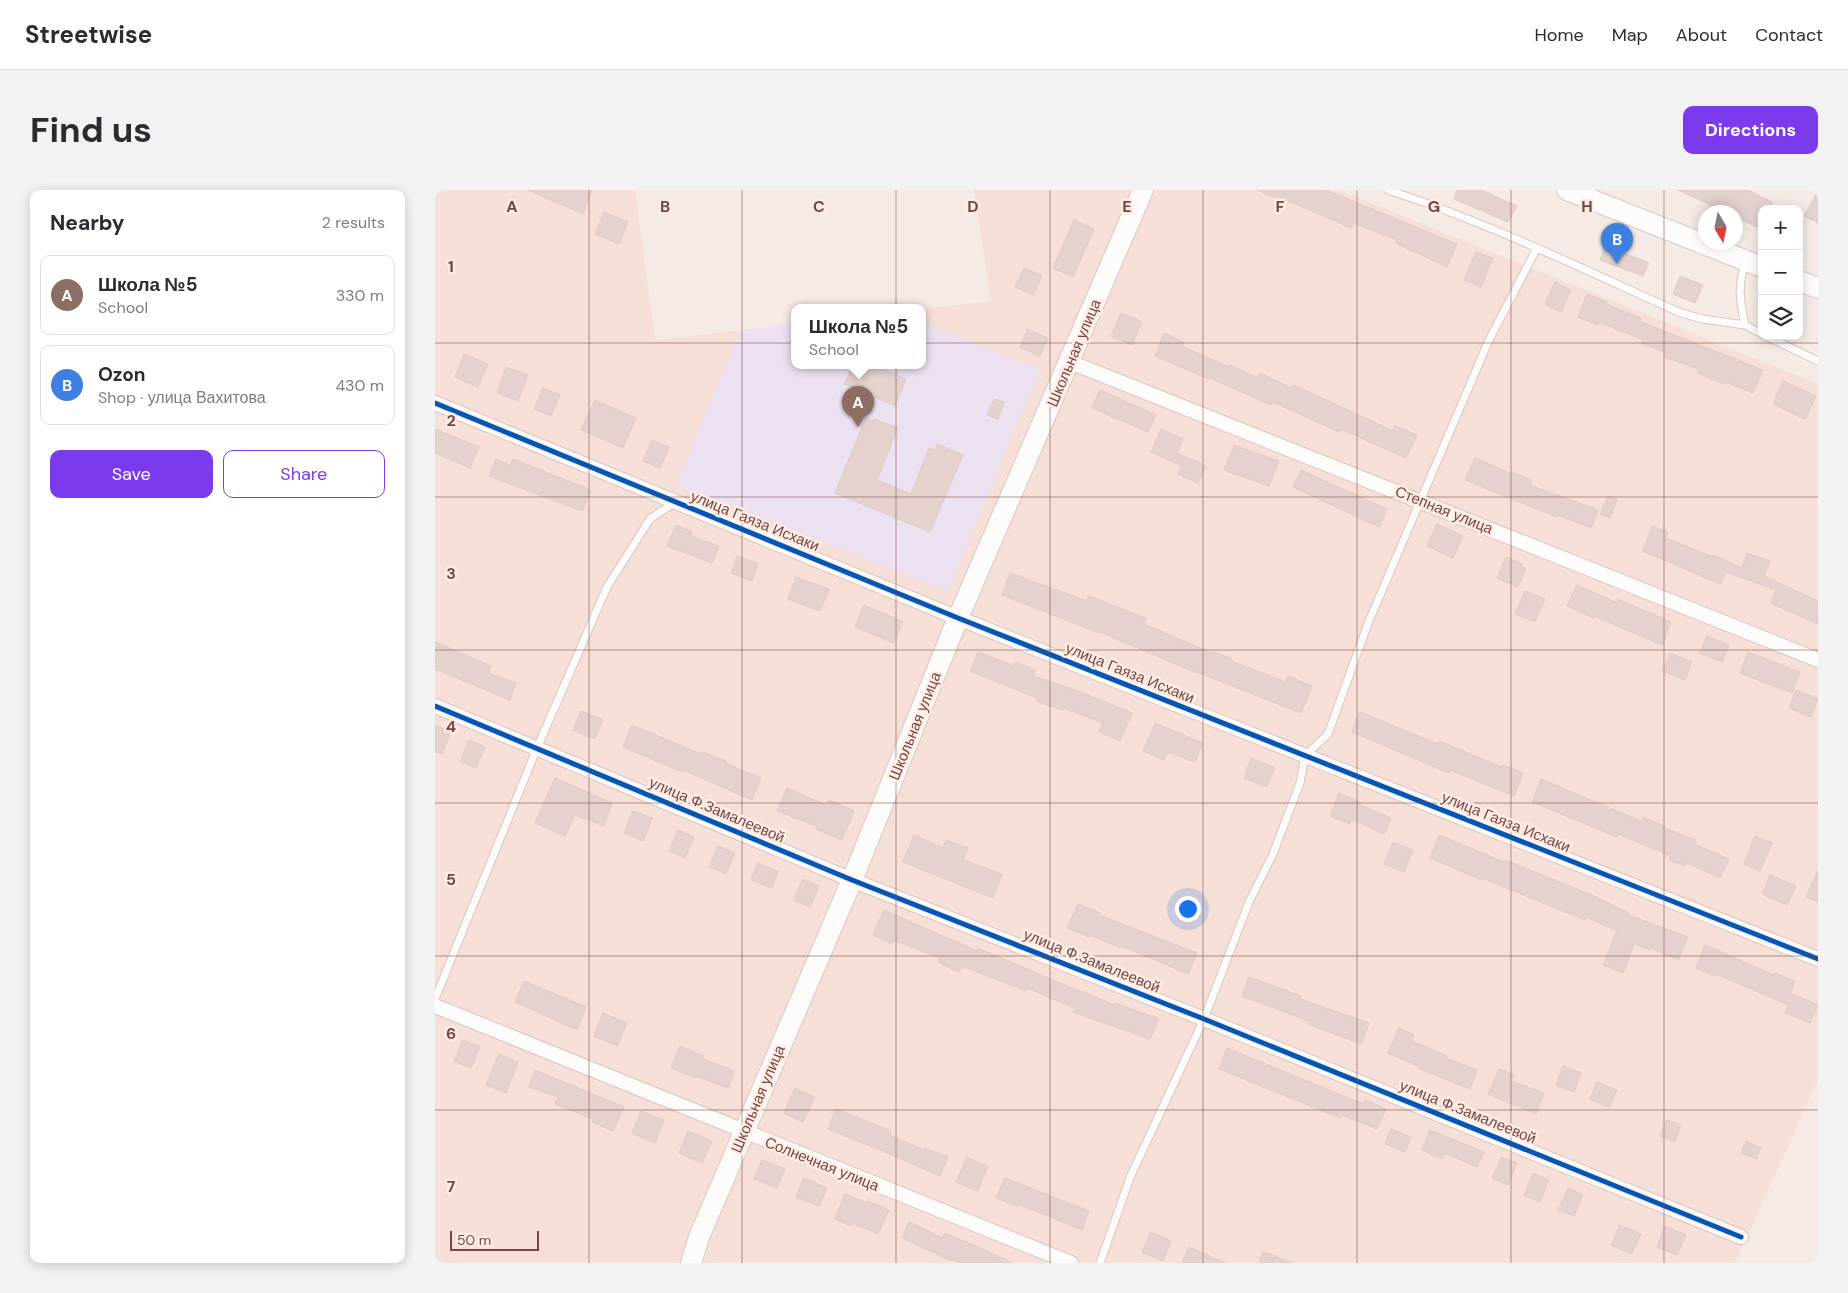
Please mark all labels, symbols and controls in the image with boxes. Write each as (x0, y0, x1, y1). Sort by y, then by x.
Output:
text: Streetwise (25, 19, 152, 50)
text: Home (1534, 23, 1584, 47)
text: Map (1612, 23, 1648, 47)
text: About (1676, 23, 1727, 47)
text: Contact (1755, 23, 1823, 47)
button: Directions (1683, 106, 1818, 154)
text: Find us (30, 107, 152, 153)
text: A (506, 196, 518, 217)
text: B (660, 196, 670, 217)
text: C (813, 196, 825, 217)
text: D (967, 196, 979, 217)
text: E (1122, 196, 1132, 217)
text: F (1276, 196, 1285, 217)
text: G (1428, 196, 1440, 217)
text: H (1581, 196, 1593, 217)
north arrow (1698, 205, 1743, 250)
map controls (1758, 205, 1803, 340)
button: + (1758, 205, 1803, 250)
text: Nearby (50, 209, 124, 237)
text: 2 results (322, 212, 385, 233)
pin: B (1601, 223, 1633, 264)
button: − (1758, 250, 1803, 295)
text: 1 (448, 256, 454, 277)
text: Школа №5 (98, 272, 198, 297)
text: A (61, 285, 73, 306)
text: 330 m (336, 285, 384, 306)
button: layers (1758, 295, 1803, 340)
street label: Школьная улица (1042, 296, 1106, 410)
text: School (98, 297, 148, 318)
popup (791, 304, 926, 369)
text: Школа №5 (809, 314, 908, 339)
text: School (809, 339, 859, 360)
text: Ozon (98, 362, 146, 387)
text: B (62, 375, 72, 396)
text: 430 m (335, 375, 384, 396)
pin: A (842, 386, 874, 427)
text: Shop · улица Вахитова (98, 387, 266, 408)
text: 2 (446, 410, 456, 431)
button: Save (50, 450, 213, 498)
button: Share (223, 450, 385, 498)
street label: Степная улица (1392, 481, 1497, 539)
street label: улица Гаяза Исхаки (688, 486, 822, 556)
text: 3 (446, 563, 456, 584)
street label: улица Гаяза Исхаки (1063, 638, 1197, 708)
street label: Школьная улица (884, 668, 946, 783)
text: 4 (446, 716, 456, 737)
street label: улица Ф.Замалеевой (646, 772, 788, 848)
street label: улица Гаяза Исхаки (1439, 787, 1573, 857)
text: 5 (446, 869, 456, 890)
your location (1175, 896, 1201, 922)
street label: улица Ф.Замалеевой (1021, 924, 1163, 998)
text: 6 (446, 1023, 456, 1044)
street label: Школьная улица (726, 1042, 790, 1156)
street label: улица Ф.Замалеевой (1397, 1075, 1539, 1149)
street label: Солнечная улица (762, 1132, 883, 1196)
text: 7 (447, 1176, 456, 1197)
scale bar (450, 1228, 539, 1251)
text: 50 m (457, 1231, 491, 1249)

